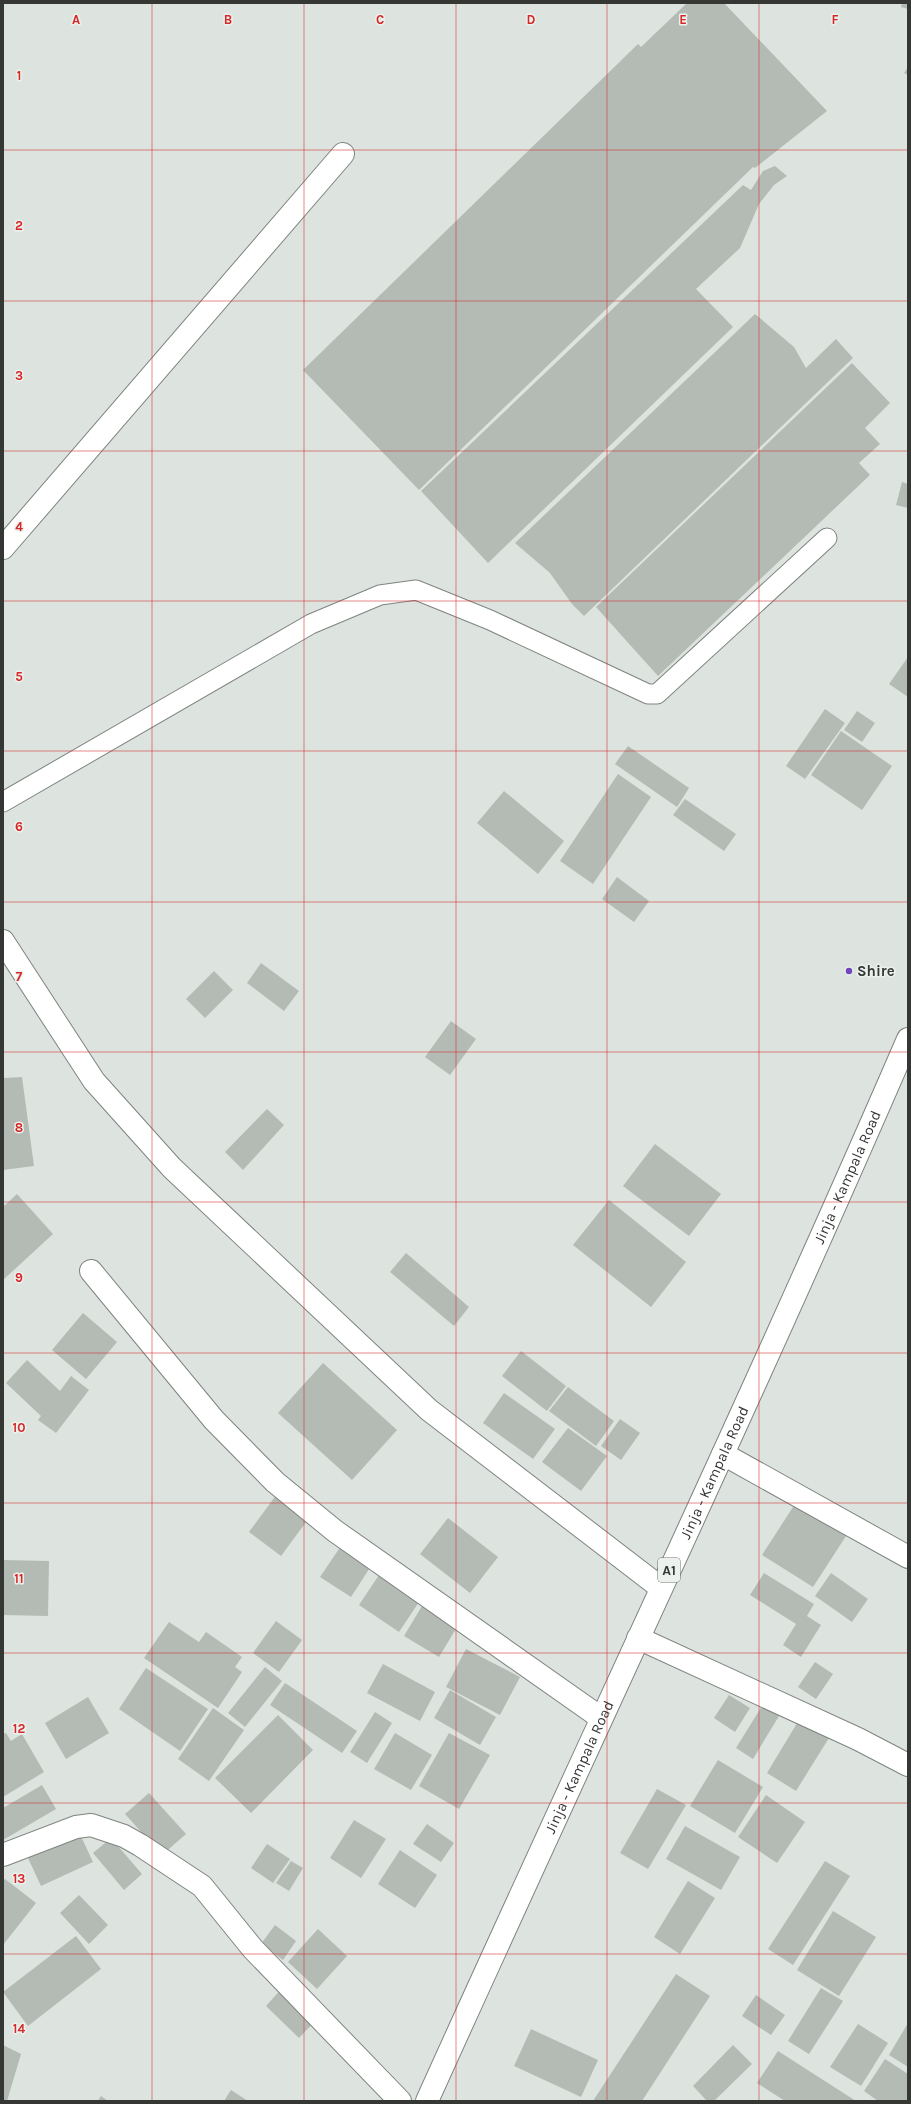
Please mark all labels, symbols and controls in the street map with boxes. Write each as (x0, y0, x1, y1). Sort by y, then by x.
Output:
text: A (72, 12, 80, 27)
text: B (224, 12, 232, 27)
text: C (376, 12, 384, 27)
text: D (527, 12, 536, 27)
text: E (679, 12, 687, 27)
text: F (831, 12, 839, 27)
text: 1 (17, 68, 21, 83)
text: 2 (15, 218, 23, 233)
text: 3 (15, 368, 23, 383)
text: 4 (15, 519, 23, 534)
text: 5 (15, 669, 23, 684)
text: 6 (15, 819, 23, 834)
place label: Shire (857, 962, 895, 980)
marker: Shire (844, 966, 854, 976)
text: 7 (16, 969, 23, 984)
street label: Jinja - Kampala Road (810, 1108, 885, 1247)
text: 8 (15, 1120, 23, 1135)
text: 9 (15, 1270, 23, 1285)
street label: Jinja - Kampala Road (676, 1403, 753, 1542)
text: 10 (13, 1420, 25, 1435)
road number: A1 (658, 1558, 680, 1582)
text: 11 (14, 1571, 24, 1586)
street label: Jinja - Kampala Road (541, 1698, 618, 1836)
text: 12 (13, 1721, 25, 1736)
text: 13 (13, 1871, 25, 1886)
text: 14 (13, 2021, 25, 2036)

